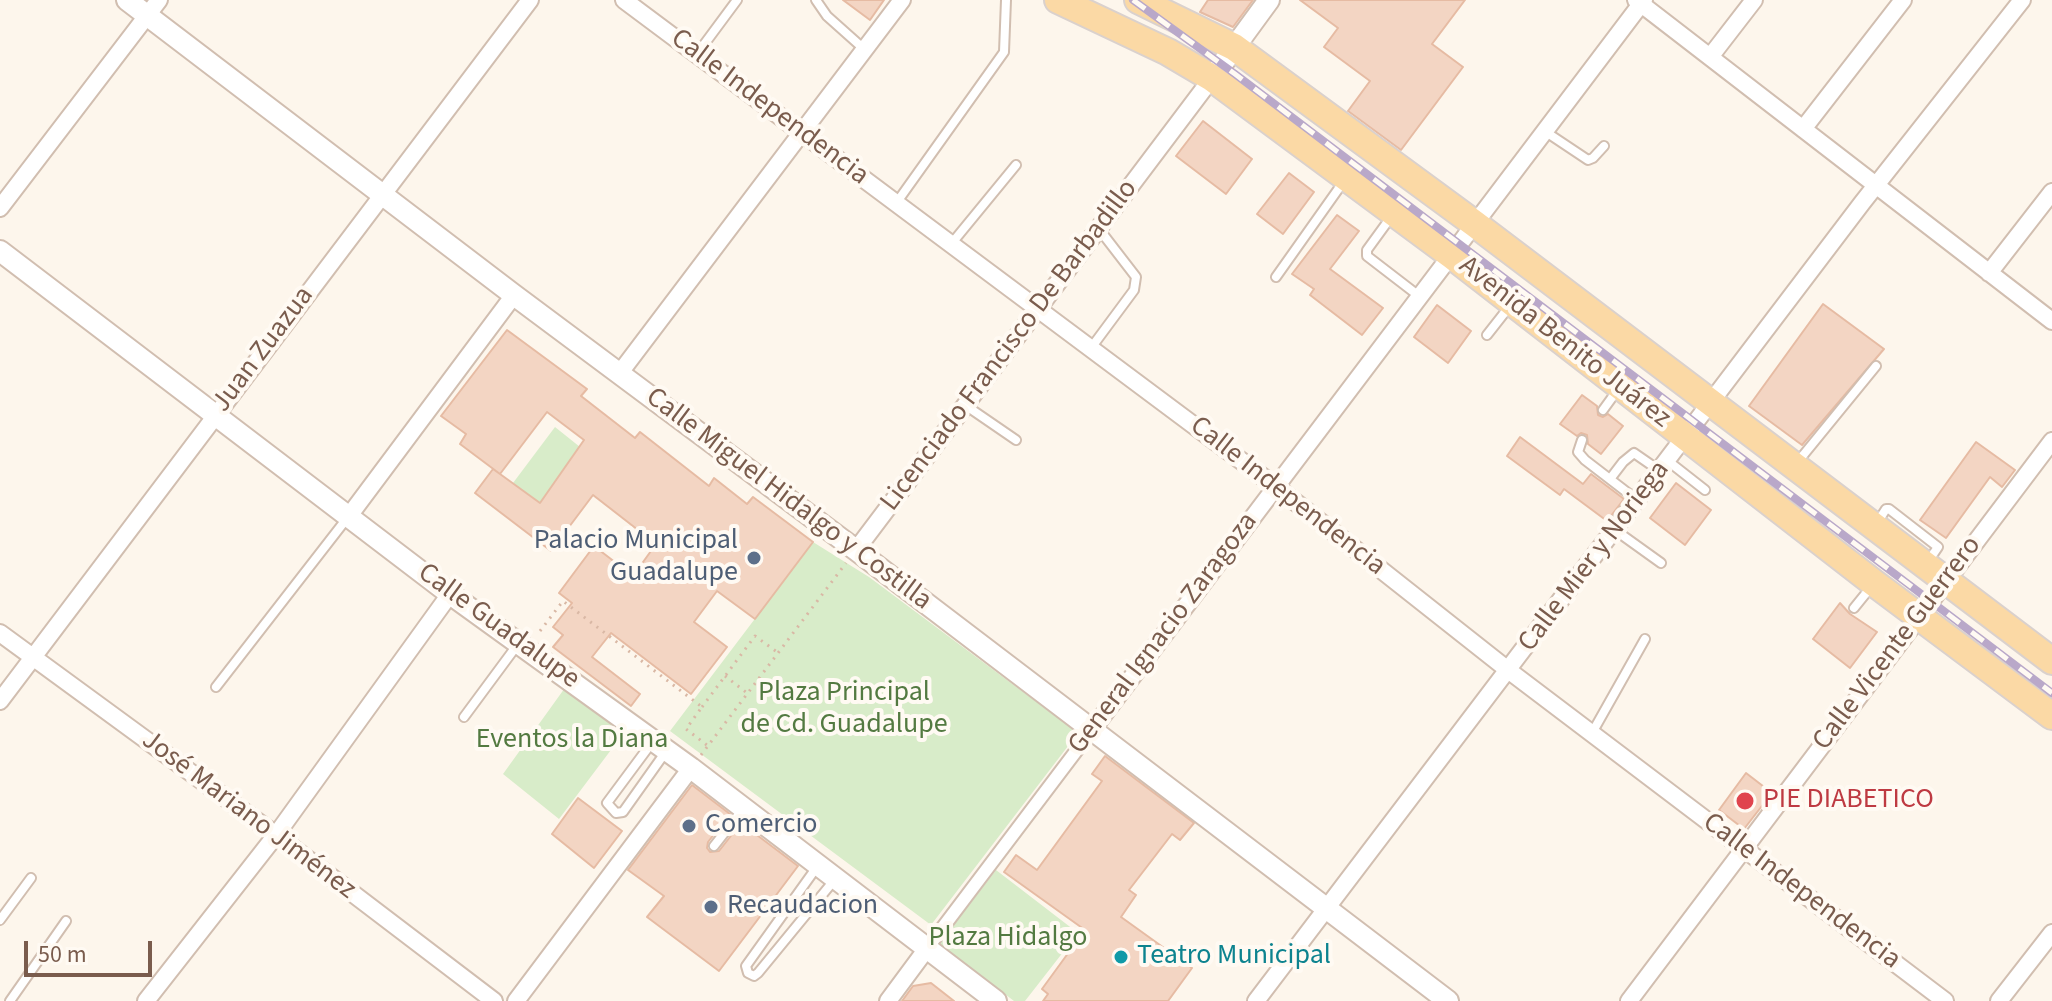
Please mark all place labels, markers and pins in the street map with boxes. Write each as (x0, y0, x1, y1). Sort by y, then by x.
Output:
place label: Palacio Municipal Guadalupe (534, 525, 738, 591)
marker: Palacio Municipal Guadalupe (745, 549, 763, 567)
place label: PIE DIABETICO (1763, 784, 1934, 818)
marker: PIE DIABETICO (1734, 790, 1756, 812)
place label: Comercio (705, 809, 818, 843)
marker: Comercio (680, 817, 698, 835)
place label: Recaudacion (727, 890, 878, 924)
marker: Recaudacion (702, 898, 720, 916)
place label: Teatro Municipal (1137, 940, 1331, 974)
marker: Teatro Municipal (1112, 948, 1130, 966)

